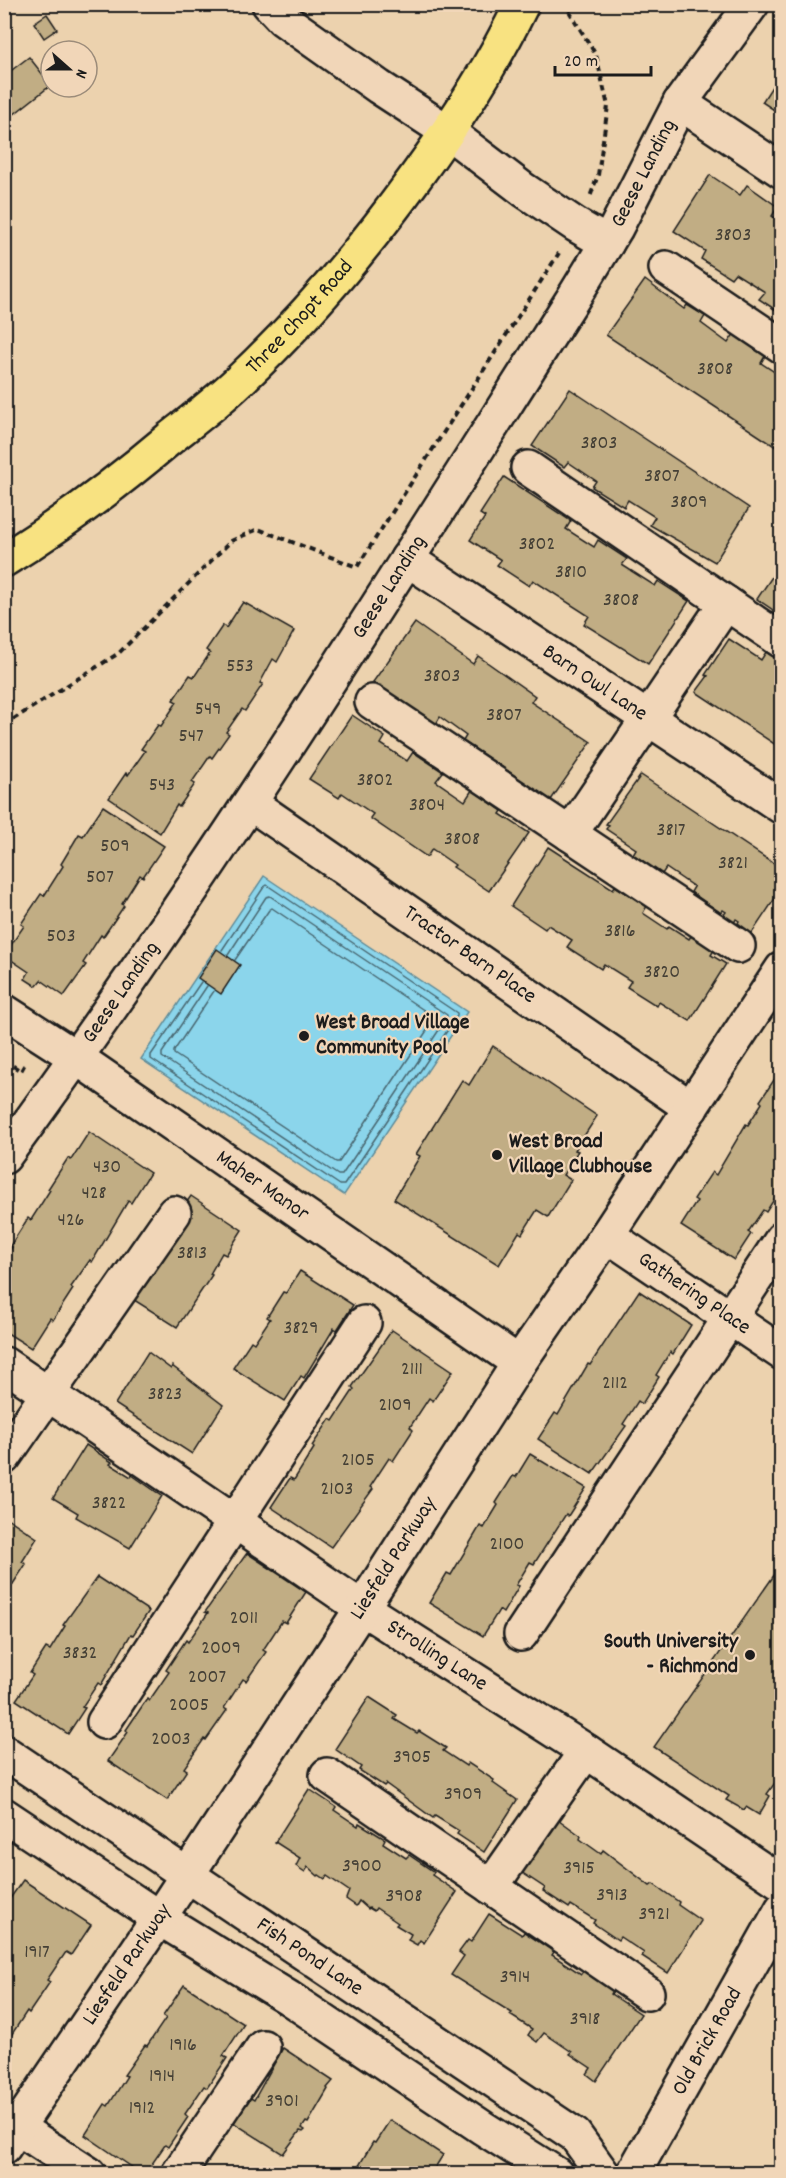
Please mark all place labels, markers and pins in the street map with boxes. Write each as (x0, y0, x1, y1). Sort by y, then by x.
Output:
place label: West Broad Village Community Pool (316, 1008, 470, 1064)
marker: West Broad Village Community Pool (297, 1029, 311, 1043)
place label: West Broad Village Clubhouse (509, 1127, 652, 1183)
marker: West Broad Village Clubhouse (490, 1148, 504, 1162)
place label: South University - Richmond (604, 1627, 739, 1683)
marker: South University - Richmond (743, 1648, 757, 1662)

